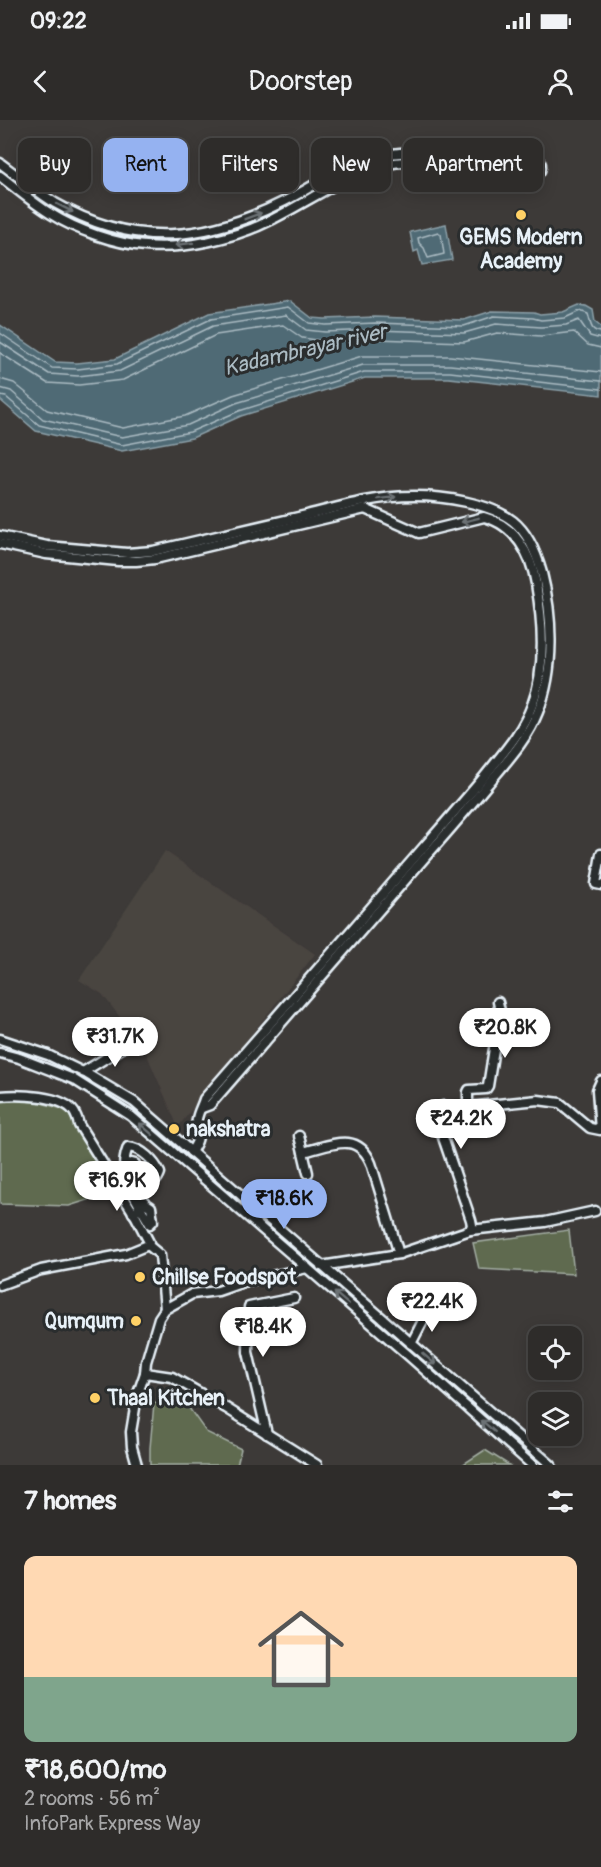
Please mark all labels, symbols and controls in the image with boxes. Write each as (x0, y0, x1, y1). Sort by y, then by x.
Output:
text: 09:22 (30, 7, 87, 35)
icon: back (24, 65, 57, 98)
text: Doorstep (248, 65, 353, 98)
icon: person (544, 65, 577, 98)
chip: Buy (18, 138, 91, 192)
chip: Rent (103, 138, 188, 192)
chip: Filters (200, 138, 299, 192)
chip: New (311, 138, 391, 192)
chip: Apartment (403, 138, 543, 192)
one-way arrow (56, 203, 74, 214)
marker: GEMS Modern Academy (514, 208, 528, 222)
one-way arrow (243, 210, 262, 221)
place label: GEMS Modern Academy (459, 224, 583, 275)
one-way arrow (175, 239, 195, 250)
water label: Kadambrayar river (221, 317, 392, 382)
one-way arrow (376, 492, 396, 503)
one-way arrow (460, 515, 479, 527)
pin: ₹20.8K (456, 1008, 554, 1059)
text: ₹20.8K (473, 1015, 537, 1040)
pin: ₹31.7K (66, 1017, 164, 1068)
text: ₹31.7K (86, 1024, 144, 1049)
pin: ₹24.2K (412, 1099, 510, 1150)
text: ₹24.2K (430, 1106, 492, 1131)
place label: nakshatra (186, 1116, 271, 1143)
marker: nakshatra (167, 1122, 181, 1136)
one-way arrow (138, 1123, 154, 1136)
pin: ₹16.9K (68, 1161, 166, 1212)
text: ₹16.9K (88, 1168, 146, 1193)
pin: ₹18.6K (235, 1179, 333, 1230)
text: ₹18.6K (255, 1186, 313, 1211)
place label: Chillse Foodspot (152, 1264, 297, 1291)
marker: Chillse Foodspot (133, 1270, 147, 1284)
pin: ₹22.4K (383, 1282, 481, 1333)
text: ₹22.4K (401, 1289, 463, 1314)
one-way arrow (334, 1291, 349, 1305)
pin: ₹18.4K (214, 1307, 312, 1358)
place label: Qumqum (44, 1308, 124, 1335)
marker: Qumqum (129, 1314, 143, 1328)
text: ₹18.4K (234, 1314, 292, 1339)
map controls (528, 1326, 582, 1446)
button: locate (528, 1326, 582, 1380)
one-way arrow (421, 1352, 436, 1366)
place label: Thaal Kitchen (106, 1385, 225, 1412)
marker: Thaal Kitchen (88, 1391, 102, 1405)
button: layers (528, 1392, 582, 1446)
one-way arrow (481, 1419, 496, 1433)
text: 7 homes (24, 1485, 116, 1517)
icon: filters (544, 1485, 577, 1518)
icon: home (247, 1595, 355, 1703)
text: ₹18,600/mo (24, 1754, 167, 1786)
text: 2 rooms · 56 m² (24, 1786, 160, 1811)
text: InfoPark Express Way (24, 1811, 201, 1836)

